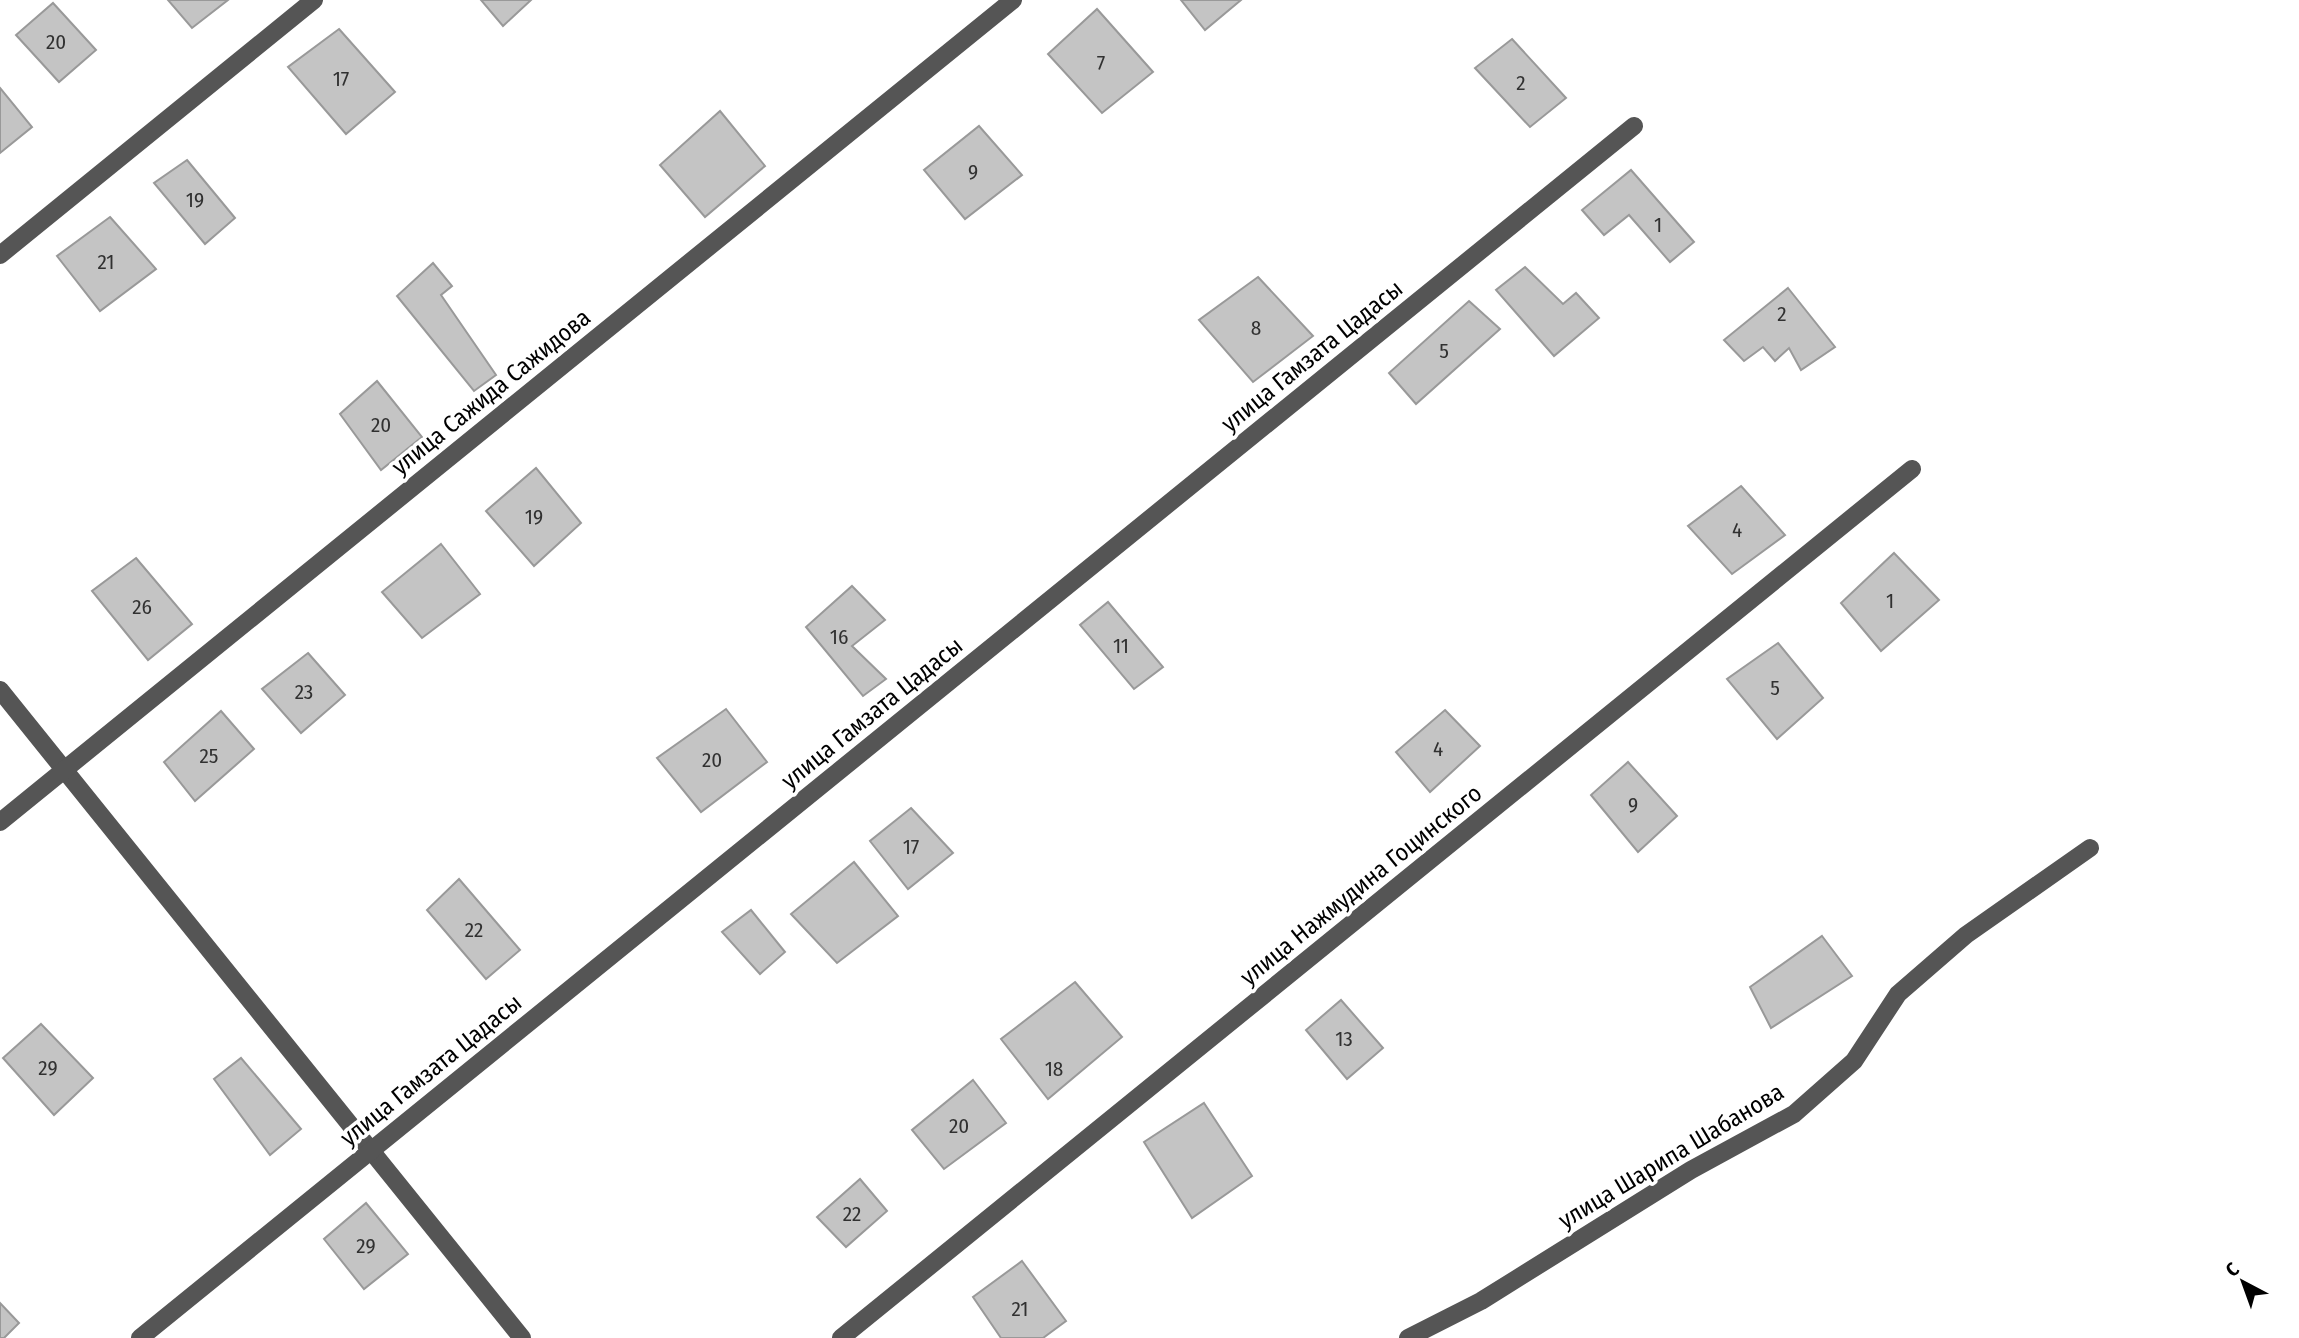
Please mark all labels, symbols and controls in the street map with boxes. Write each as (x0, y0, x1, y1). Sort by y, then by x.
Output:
house number: 20 (46, 29, 66, 55)
house number: 7 (1097, 50, 1105, 76)
house number: 17 (333, 66, 349, 92)
house number: 2 (1516, 70, 1526, 96)
house number: 9 (968, 159, 978, 185)
house number: 19 (186, 187, 204, 213)
house number: 1 (1654, 212, 1662, 238)
house number: 21 (98, 249, 115, 275)
street label: улица Гамзата Цадасы (1216, 274, 1408, 438)
house number: 2 (1777, 301, 1787, 327)
street label: улица Сажида Сажидова (386, 303, 596, 481)
house number: 8 (1251, 315, 1261, 341)
house number: 5 (1439, 338, 1449, 364)
house number: 20 (371, 412, 391, 438)
house number: 19 (525, 504, 543, 530)
house number: 4 (1732, 517, 1742, 543)
house number: 1 (1886, 588, 1894, 614)
house number: 26 (132, 594, 152, 620)
house number: 16 (830, 624, 848, 650)
street label: улица Гамзата Цадасы (776, 631, 968, 795)
house number: 11 (1113, 633, 1129, 659)
house number: 5 (1770, 675, 1780, 701)
house number: 23 (295, 679, 313, 705)
house number: 4 (1433, 736, 1443, 762)
house number: 25 (200, 743, 218, 769)
house number: 20 (702, 747, 722, 773)
street label: улица Нажмудина Гоцинского (1235, 779, 1487, 991)
house number: 9 (1628, 792, 1638, 818)
house number: 17 (903, 834, 919, 860)
house number: 22 (465, 917, 483, 943)
street label: улица Гамзата Цадасы (335, 988, 527, 1152)
house number: 13 (1335, 1026, 1353, 1052)
house number: 29 (38, 1055, 58, 1081)
house number: 18 (1045, 1056, 1063, 1082)
street label: улица Шарипа Шабанова (1553, 1078, 1789, 1234)
house number: 20 (949, 1113, 969, 1139)
house number: 22 (843, 1201, 861, 1227)
house number: 29 (356, 1233, 376, 1259)
north arrow (2208, 1247, 2278, 1317)
text: С (2221, 1258, 2244, 1281)
house number: 21 (1012, 1296, 1029, 1322)

